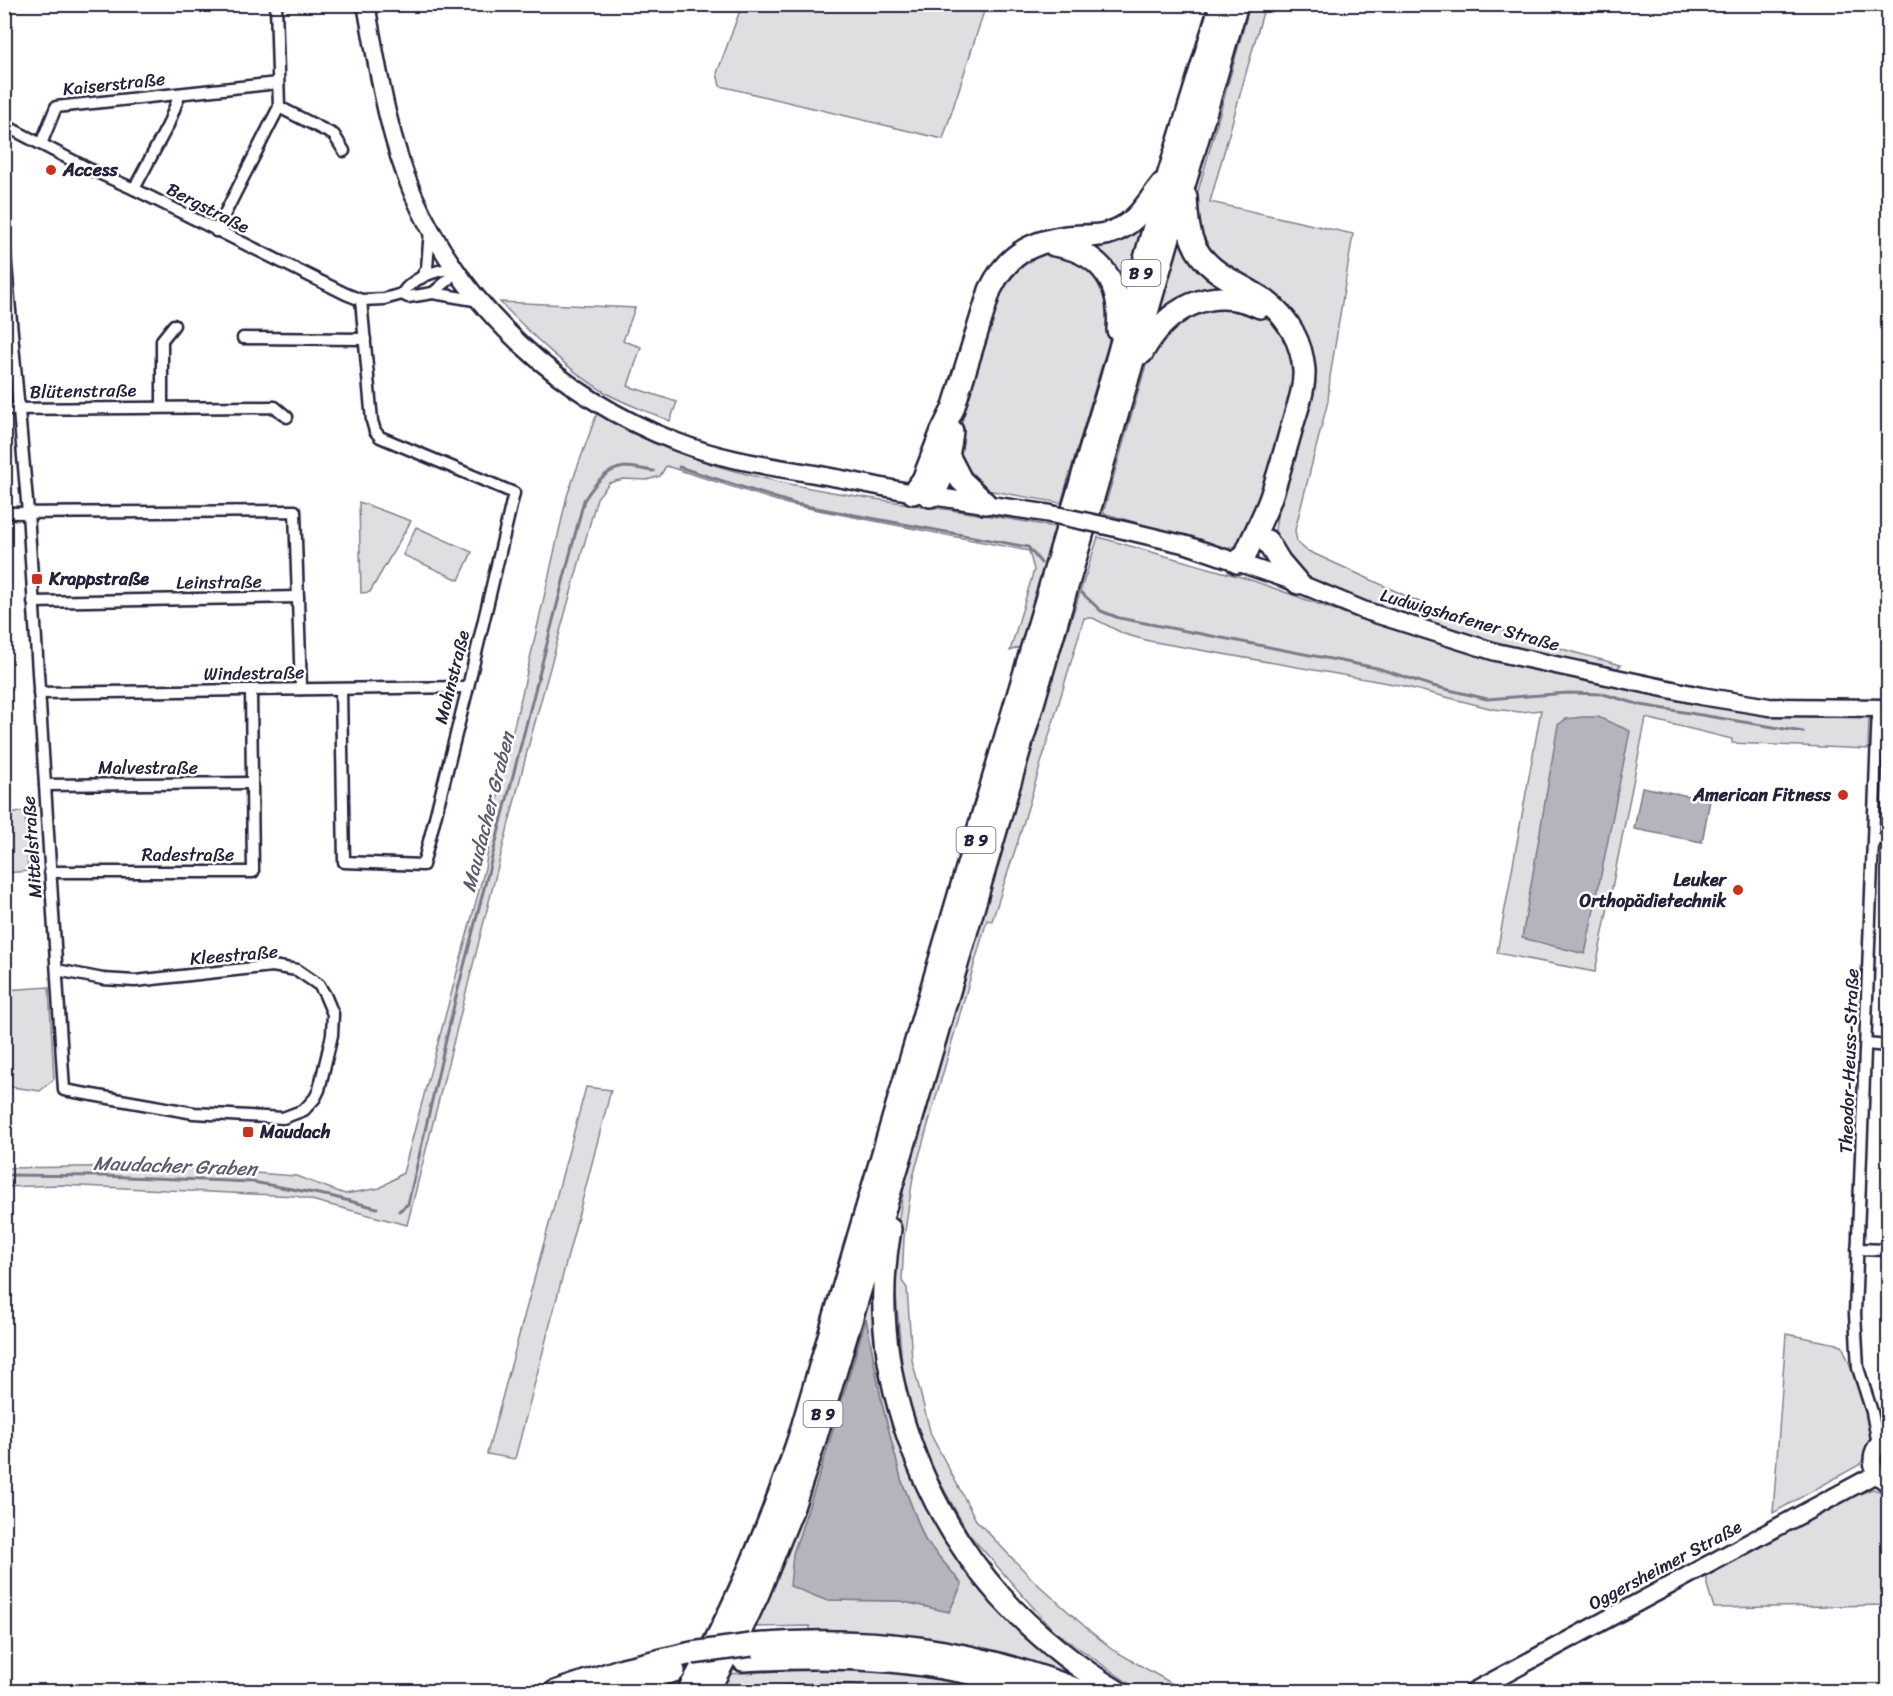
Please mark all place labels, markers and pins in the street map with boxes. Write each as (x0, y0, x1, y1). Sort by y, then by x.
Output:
place label: Access (62, 154, 118, 186)
marker: Access (44, 163, 58, 177)
place label: Krappstraße (48, 563, 149, 595)
marker: Krappstraße (30, 572, 44, 586)
place label: American Fitness (1692, 779, 1832, 811)
marker: American Fitness (1836, 788, 1850, 802)
place label: Leuker Orthopädietechnik (1580, 864, 1728, 917)
marker: Leuker Orthopädietechnik (1731, 883, 1745, 897)
place label: Maudach (259, 1116, 331, 1148)
marker: Maudach (241, 1125, 255, 1139)

